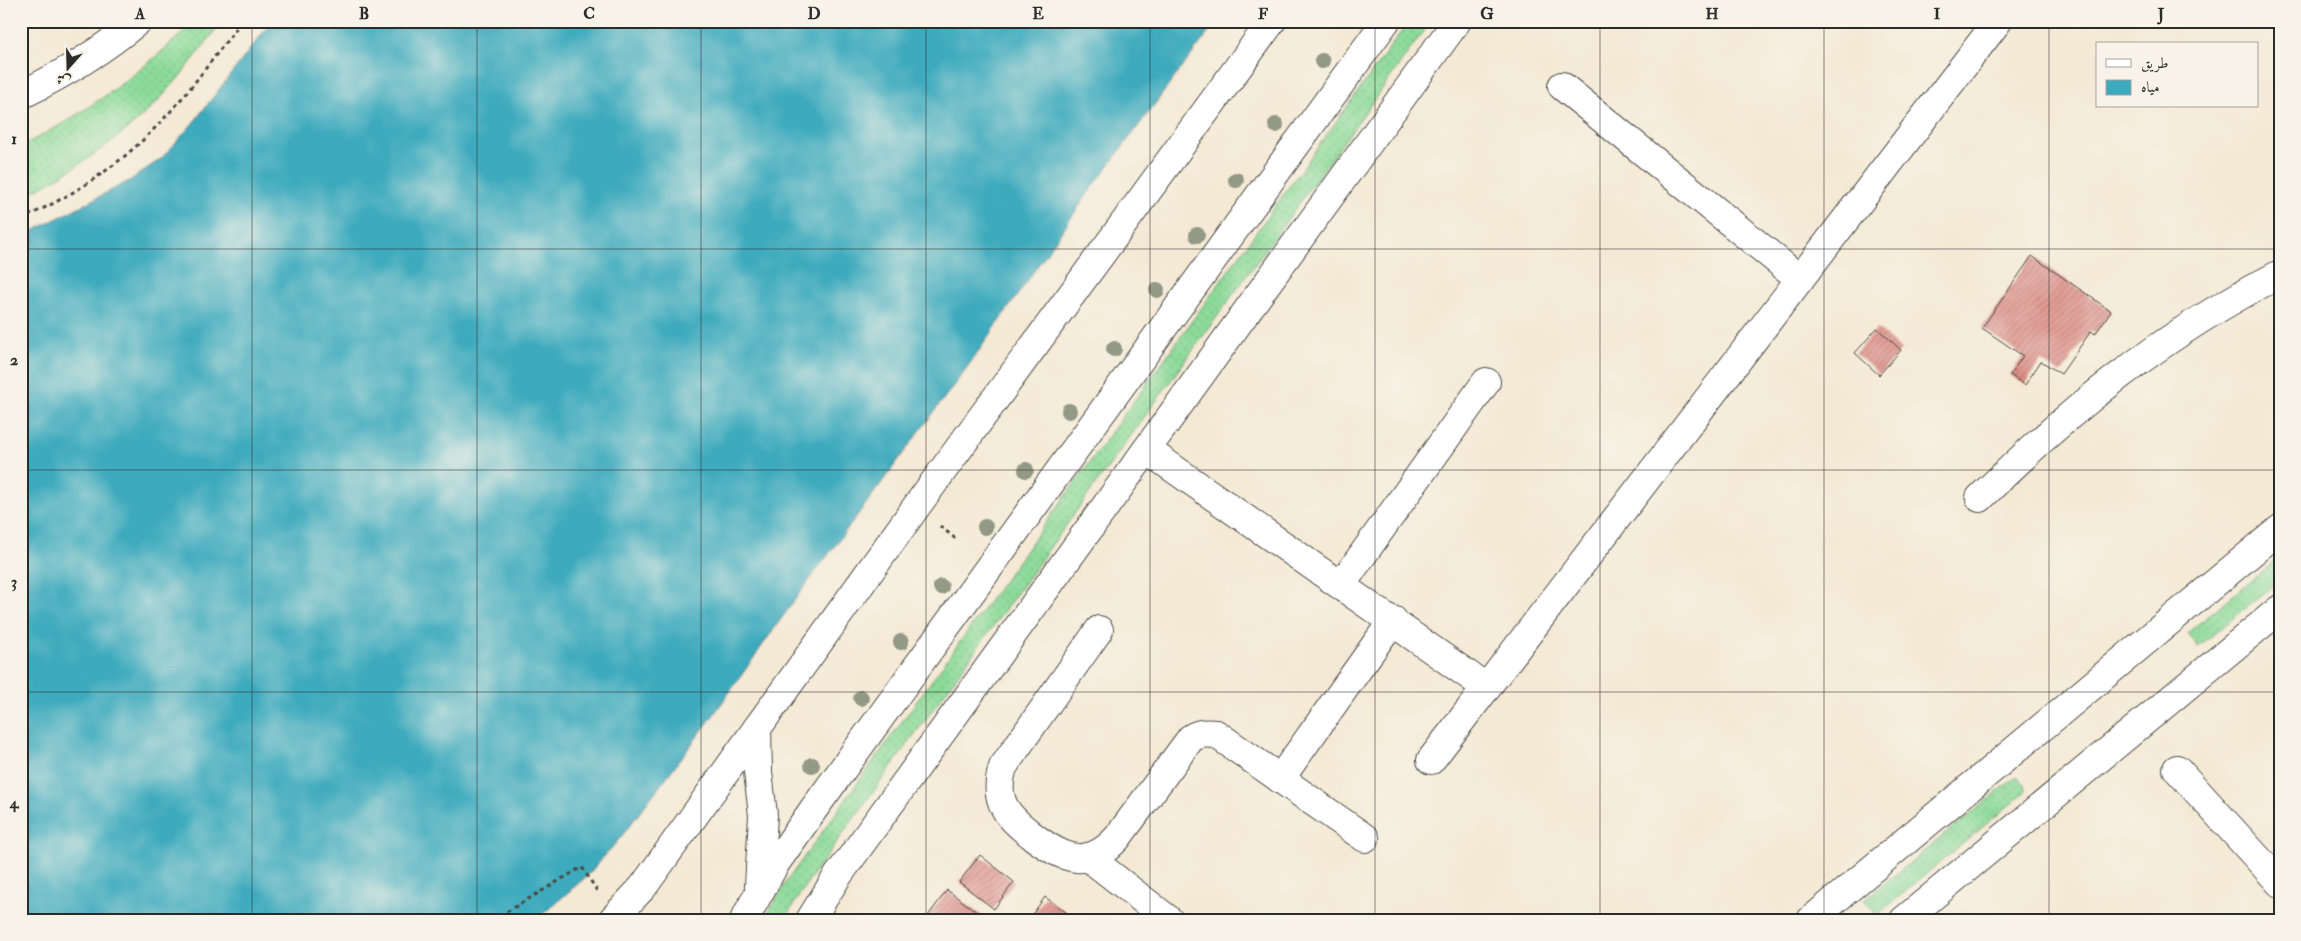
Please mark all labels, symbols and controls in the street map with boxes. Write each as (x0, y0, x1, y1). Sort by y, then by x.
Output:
text: A (134, 4, 146, 24)
text: B (359, 4, 369, 24)
text: C (583, 4, 595, 24)
text: D (807, 4, 821, 24)
text: E (1032, 4, 1044, 24)
text: F (1258, 4, 1268, 24)
text: G (1480, 4, 1494, 24)
text: H (1705, 4, 1719, 24)
text: I (1934, 4, 1941, 24)
text: J (2157, 4, 2165, 25)
north arrow (42, 42, 92, 92)
legend (2096, 42, 2258, 108)
text: طريق (2141, 54, 2168, 73)
text: ش (54, 69, 73, 90)
text: مياه (2141, 78, 2159, 97)
text: 1 (11, 129, 17, 149)
text: 2 (10, 350, 18, 370)
text: 3 (11, 572, 17, 592)
text: 4 (9, 793, 20, 813)

